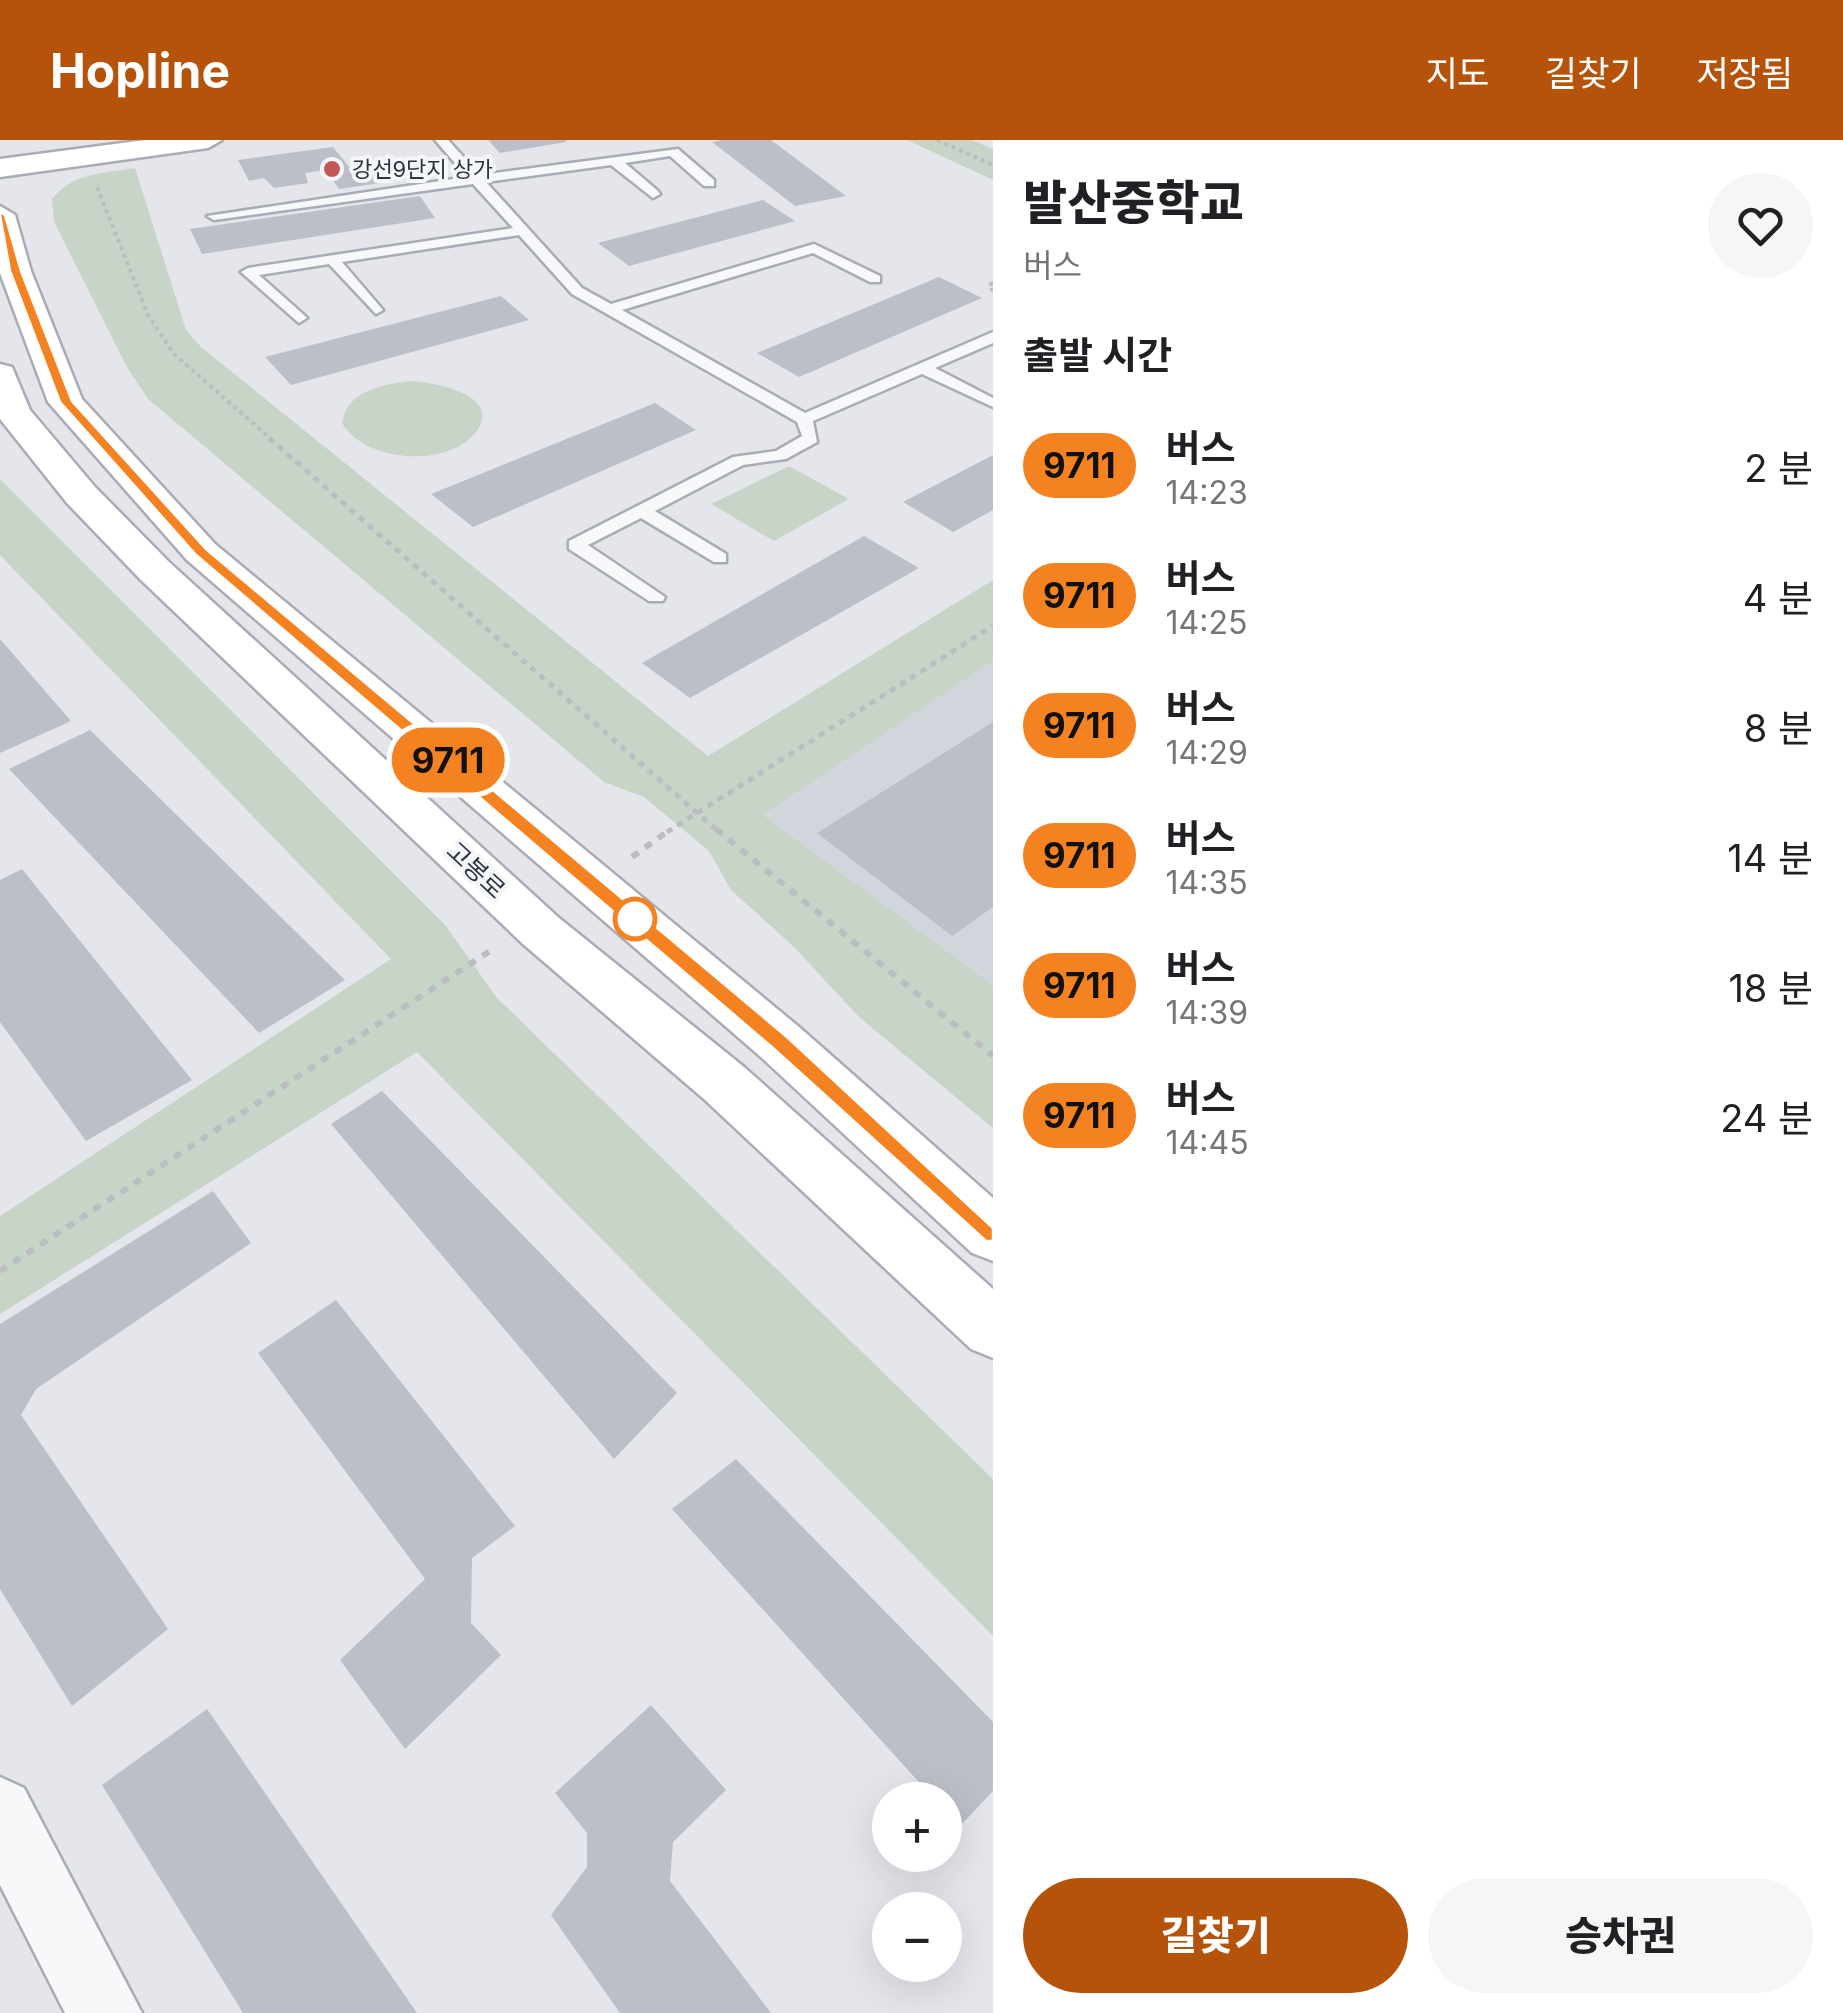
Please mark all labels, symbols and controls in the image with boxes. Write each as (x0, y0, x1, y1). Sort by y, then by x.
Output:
text: Hopline (50, 41, 230, 100)
text: 지도 (1425, 52, 1490, 94)
text: 길찾기 (1545, 52, 1641, 94)
text: 저장됨 (1696, 52, 1793, 94)
place label: 강선9단지 상가 (352, 156, 493, 182)
marker: 강선9단지 상가 (321, 158, 343, 180)
text: 발산중학교 (1023, 173, 1244, 232)
button: heart (1708, 173, 1813, 278)
text: 버스 (1023, 246, 1082, 285)
text: 출발 시간 (1023, 332, 1172, 378)
text: 버스 (1166, 425, 1236, 471)
text: 9711 (1043, 444, 1116, 486)
text: 2 분 (1744, 445, 1813, 491)
text: 14:23 (1166, 473, 1248, 512)
text: 버스 (1166, 555, 1236, 601)
text: 9711 (1043, 574, 1116, 616)
text: 4 분 (1743, 575, 1813, 621)
text: 14:25 (1166, 603, 1247, 642)
text: 버스 (1166, 685, 1236, 731)
text: 9711 (1043, 704, 1116, 746)
text: 8 분 (1744, 705, 1813, 751)
line badge: 9711 (378, 728, 518, 792)
text: 14:29 (1166, 733, 1248, 772)
text: 9711 (412, 739, 484, 781)
text: 버스 (1166, 815, 1236, 861)
text: 9711 (1043, 834, 1116, 876)
street label: 고봉로 (441, 835, 511, 905)
text: 14 분 (1727, 835, 1813, 881)
text: 14:35 (1166, 863, 1248, 902)
unlabelled marker (614, 898, 656, 940)
text: 버스 (1166, 945, 1236, 991)
text: 9711 (1043, 964, 1116, 1006)
text: 18 분 (1728, 965, 1813, 1011)
text: 14:39 (1166, 993, 1248, 1032)
text: 버스 (1166, 1075, 1236, 1121)
text: 9711 (1043, 1094, 1116, 1136)
text: 24 분 (1720, 1095, 1813, 1141)
text: 14:45 (1166, 1123, 1249, 1162)
map controls (872, 1782, 962, 1982)
button: + (872, 1782, 962, 1872)
button: 길찾기 (1023, 1878, 1408, 1993)
button: 승차권 (1428, 1878, 1813, 1993)
button: − (872, 1892, 962, 1982)

